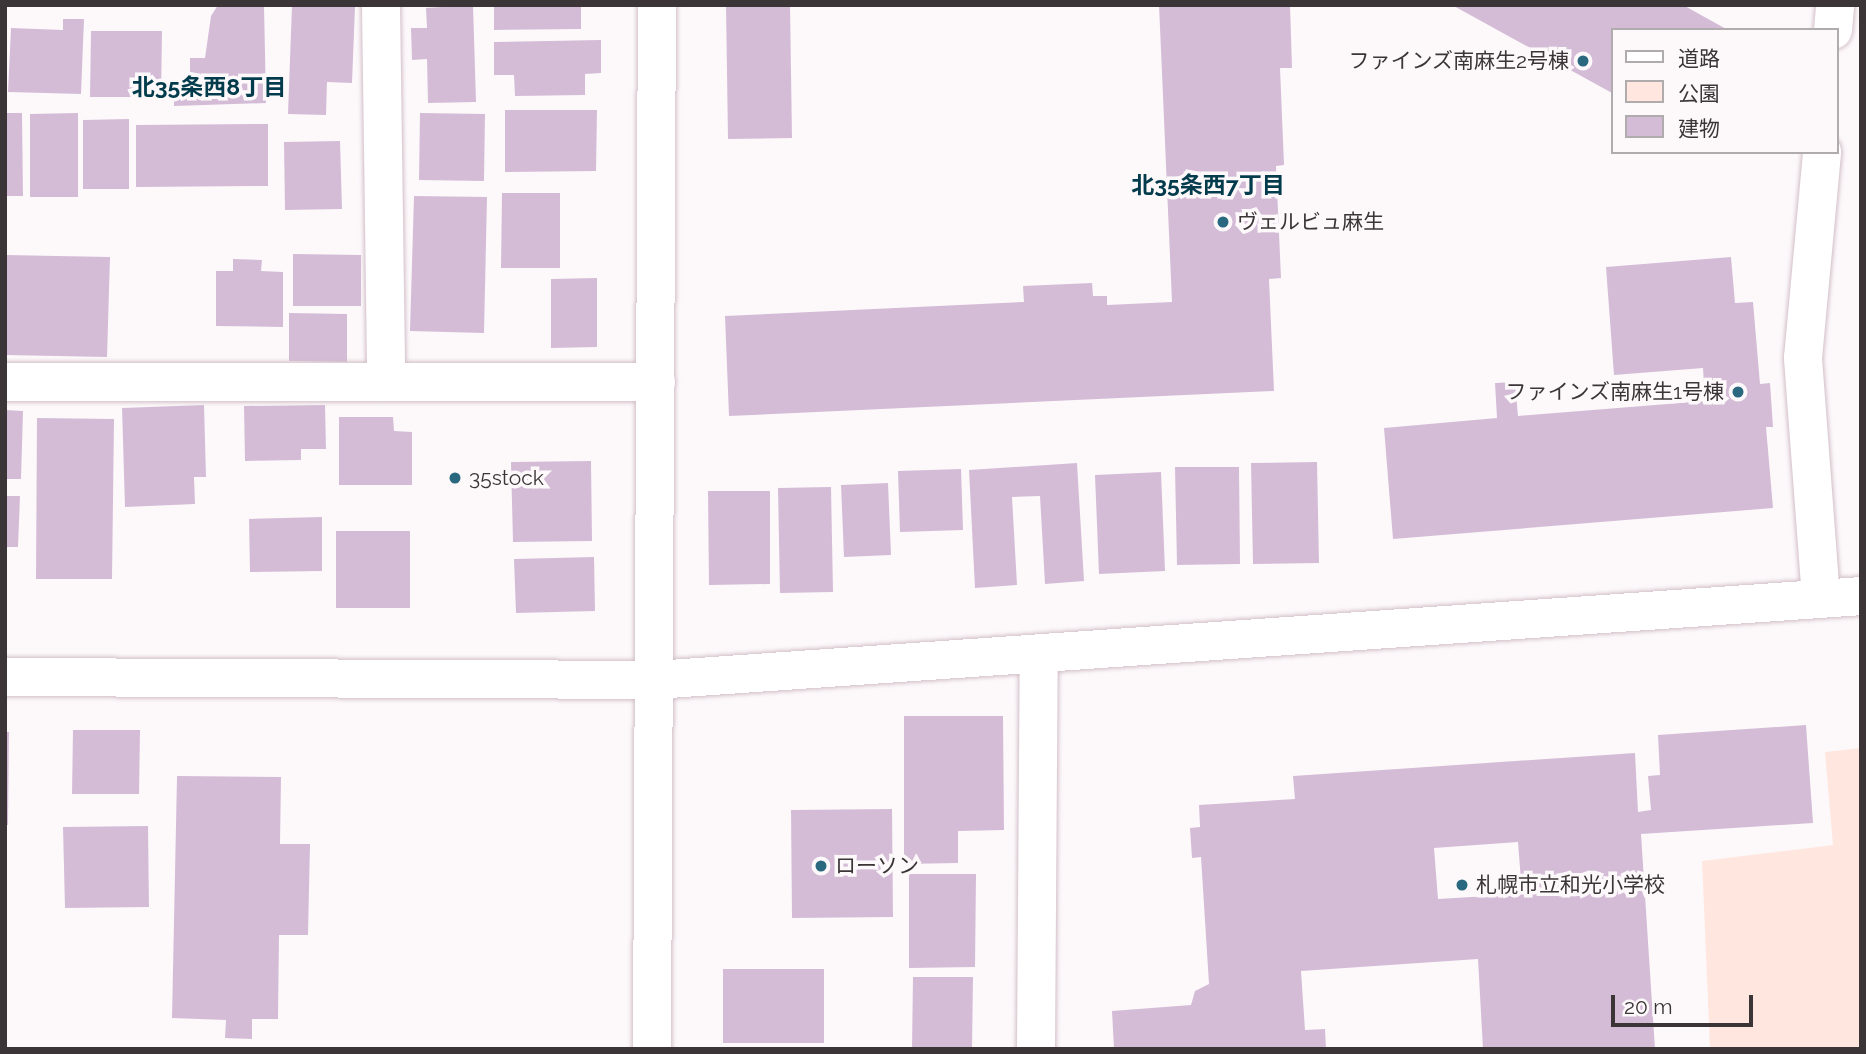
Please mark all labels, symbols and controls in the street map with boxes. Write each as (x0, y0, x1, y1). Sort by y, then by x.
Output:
legend (1610, 28, 1838, 154)
text: 道路 (1678, 46, 1720, 71)
place label: ファインズ南麻生2号棟 (1348, 48, 1569, 74)
marker: ファインズ南麻生2号棟 (1575, 53, 1591, 69)
district label: 北35条西8丁目 (132, 73, 286, 101)
text: 公園 (1678, 81, 1720, 106)
text: 建物 (1678, 116, 1720, 141)
district label: 北35条西7丁目 (1131, 171, 1285, 199)
place label: ヴェルビュ麻生 (1237, 209, 1384, 235)
marker: ヴェルビュ麻生 (1215, 214, 1231, 230)
place label: ファインズ南麻生1号棟 (1505, 379, 1724, 405)
marker: ファインズ南麻生1号棟 (1730, 384, 1746, 400)
place label: 35stock (469, 465, 544, 491)
marker: 35stock (447, 470, 463, 486)
place label: ローソン (835, 853, 919, 879)
marker: ローソン (813, 858, 829, 874)
place label: 札幌市立和光小学校 (1476, 872, 1665, 898)
marker: 札幌市立和光小学校 (1454, 877, 1470, 893)
scale bar (1614, 981, 1756, 1025)
text: 20 m (1624, 994, 1672, 1019)

